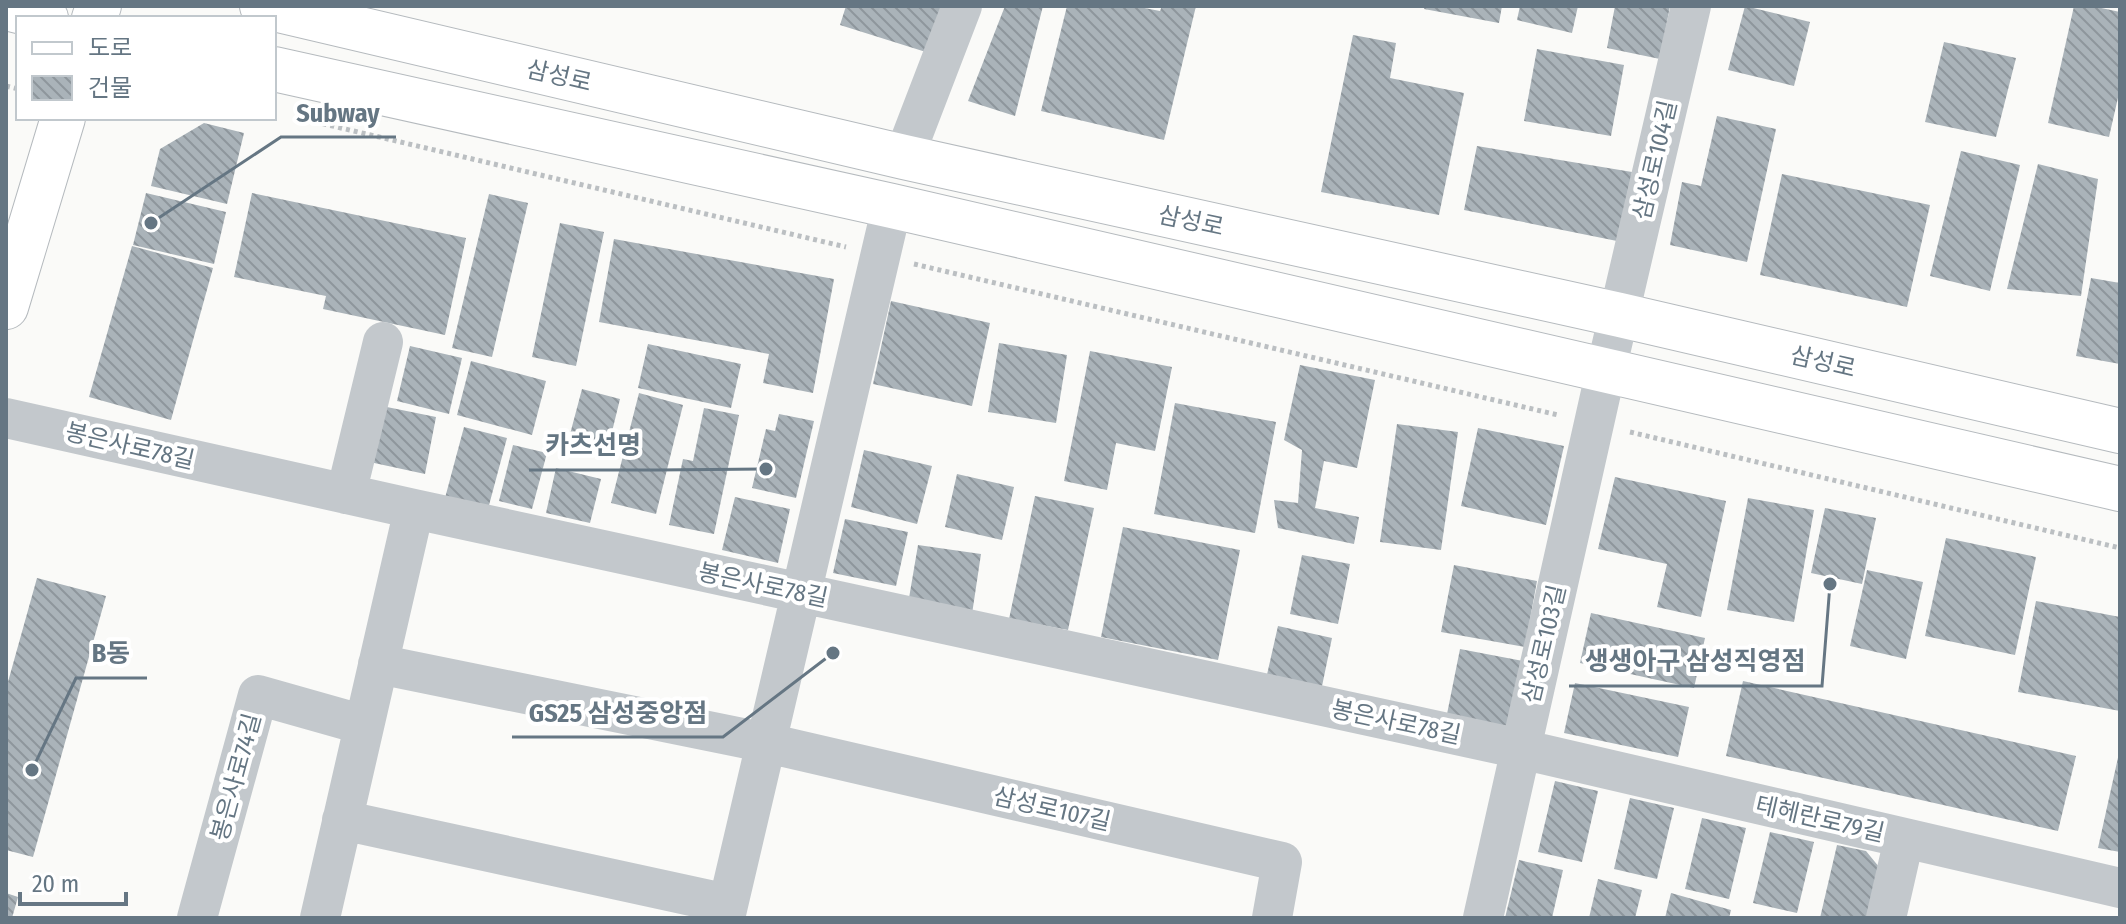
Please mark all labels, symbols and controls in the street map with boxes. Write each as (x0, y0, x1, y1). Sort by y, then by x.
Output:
legend (16, 16, 276, 120)
text: 도로 (88, 34, 132, 62)
street label: 삼성로 (524, 55, 594, 97)
text: 건물 (88, 74, 132, 102)
callout: Subway (281, 87, 396, 137)
text: Subway (296, 98, 380, 129)
street label: 삼성로104길 (1628, 98, 1682, 222)
street label: 삼성로 (1156, 200, 1226, 242)
street label: 삼성로 (1788, 341, 1858, 383)
street label: 봉은사로78길 (63, 418, 197, 474)
callout: 카츠선명 (529, 420, 657, 470)
text: 카츠선명 (545, 430, 641, 461)
street label: 봉은사로78길 (696, 558, 830, 612)
street label: 삼성로103길 (1517, 582, 1571, 706)
callout: B동 (76, 628, 147, 678)
callout: 생생아구 삼성직영점 (1569, 636, 1822, 686)
text: B동 (92, 638, 130, 669)
text: 생생아구 삼성직영점 (1585, 646, 1805, 677)
callout: GS25 삼성중앙점 (512, 687, 723, 737)
street label: 봉은사로78길 (1329, 695, 1463, 749)
text: GS25 삼성중앙점 (529, 698, 707, 729)
street label: 봉은사로74길 (206, 710, 266, 844)
street label: 삼성로107길 (991, 782, 1113, 836)
street label: 테헤란로79길 (1753, 791, 1887, 847)
scale bar (20, 856, 126, 906)
text: 20 m (32, 870, 79, 898)

